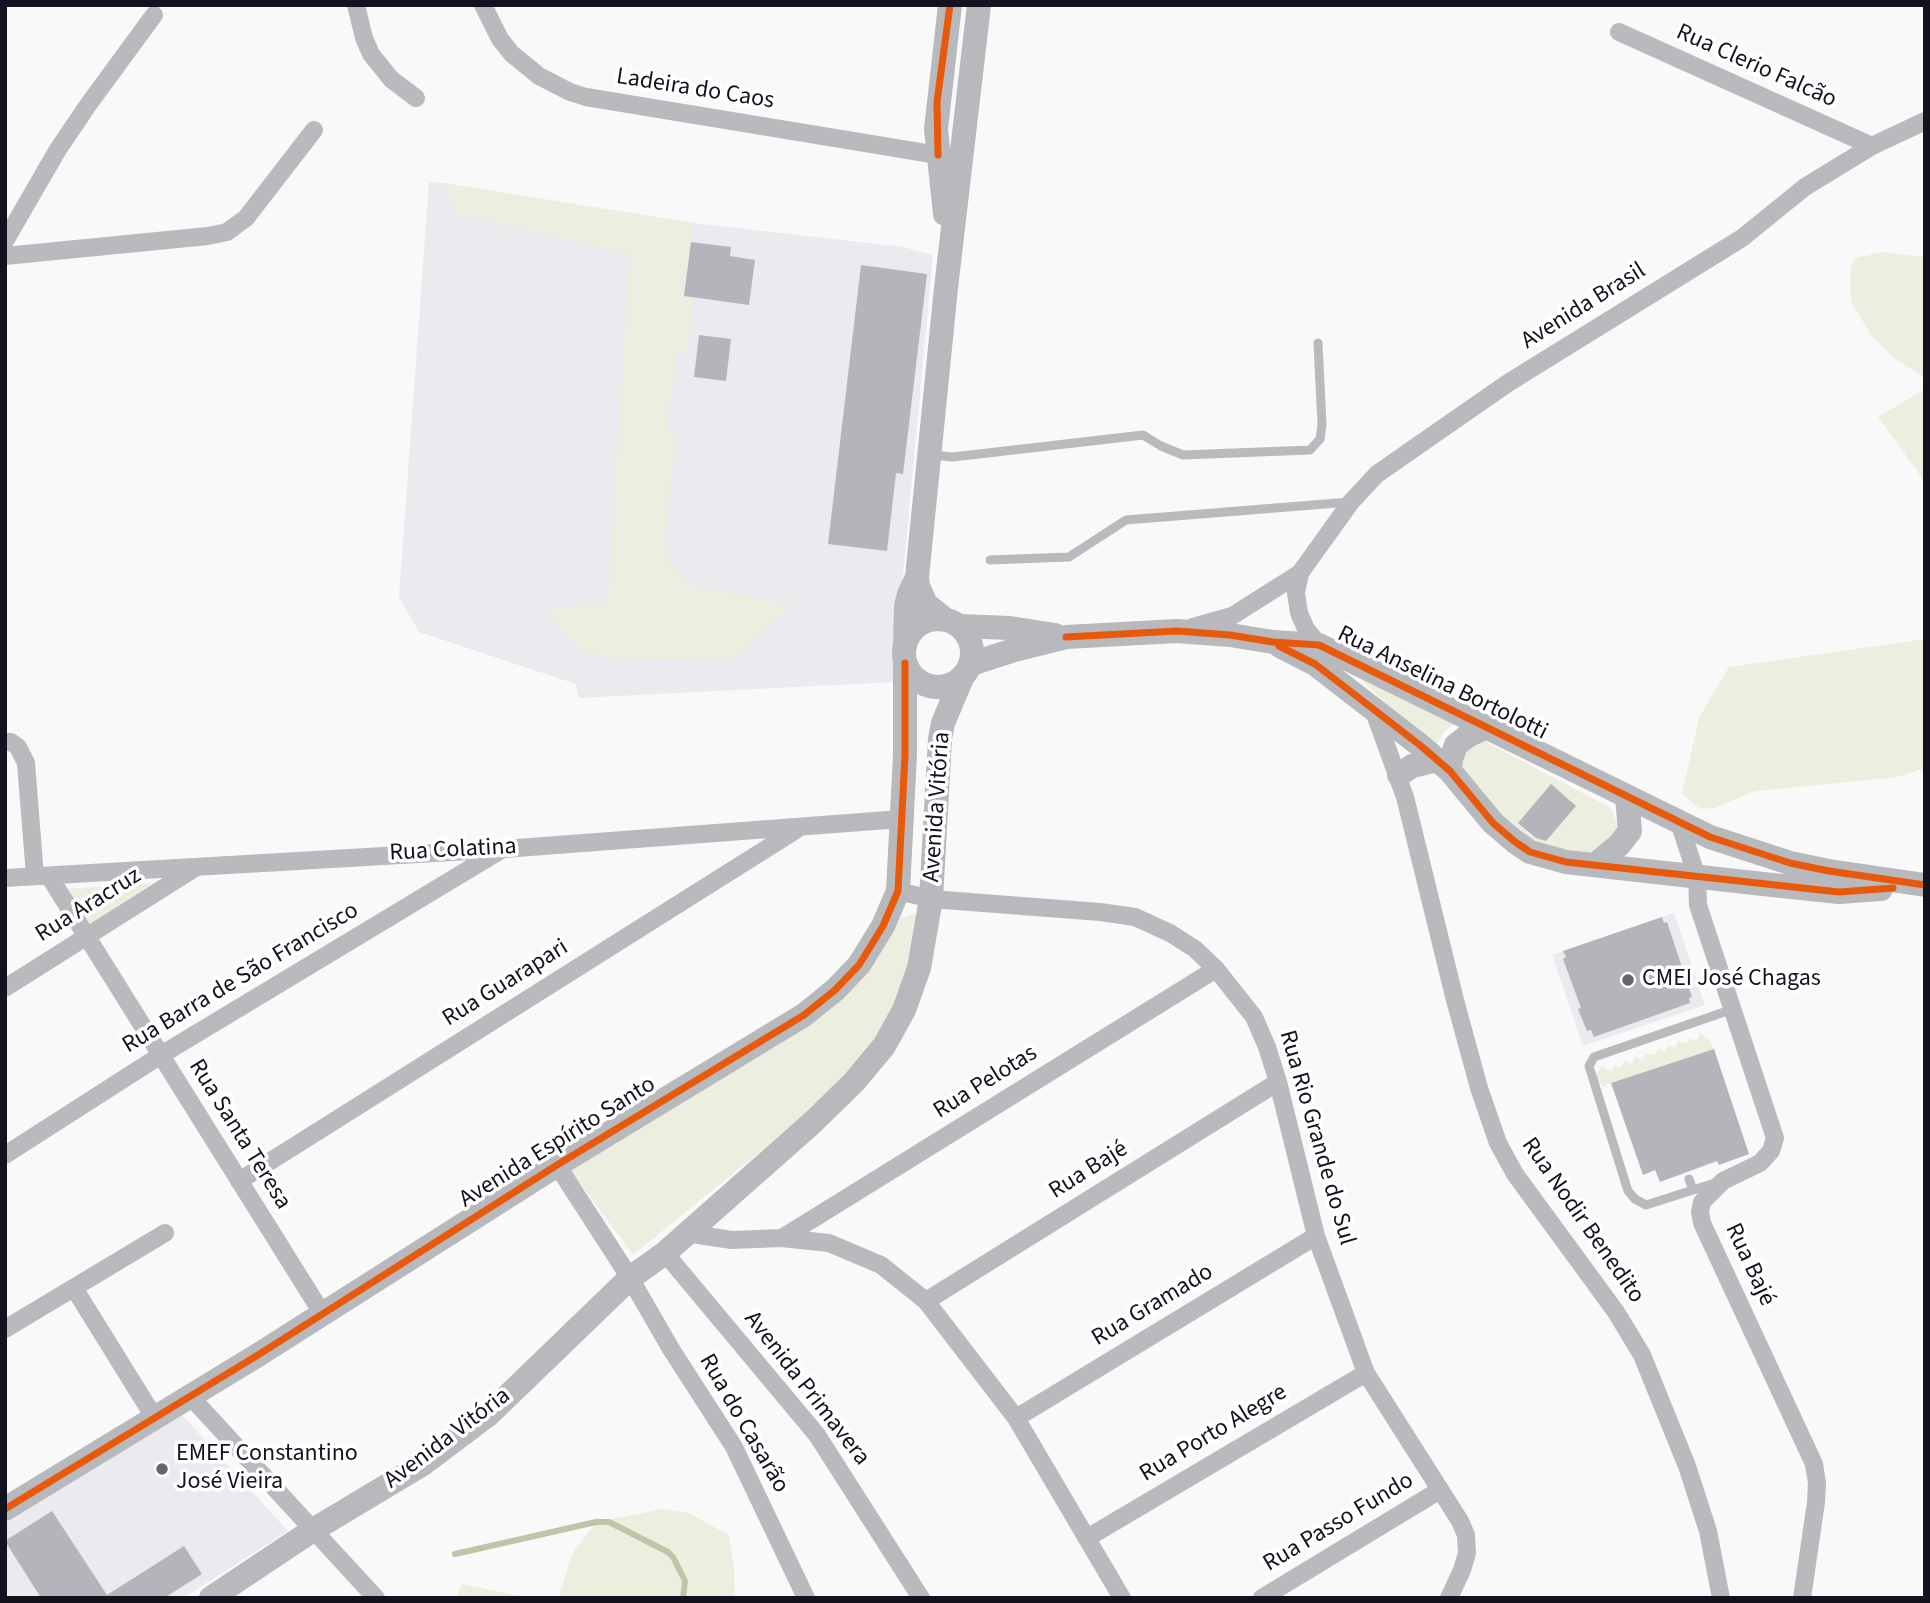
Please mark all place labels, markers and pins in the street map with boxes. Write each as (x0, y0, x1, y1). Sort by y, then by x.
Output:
place label: CMEI José Chagas (1642, 966, 1821, 994)
marker: CMEI José Chagas (1620, 972, 1636, 988)
place label: EMEF Constantino José Vieira (176, 1441, 358, 1497)
marker: EMEF Constantino José Vieira (154, 1461, 170, 1477)

